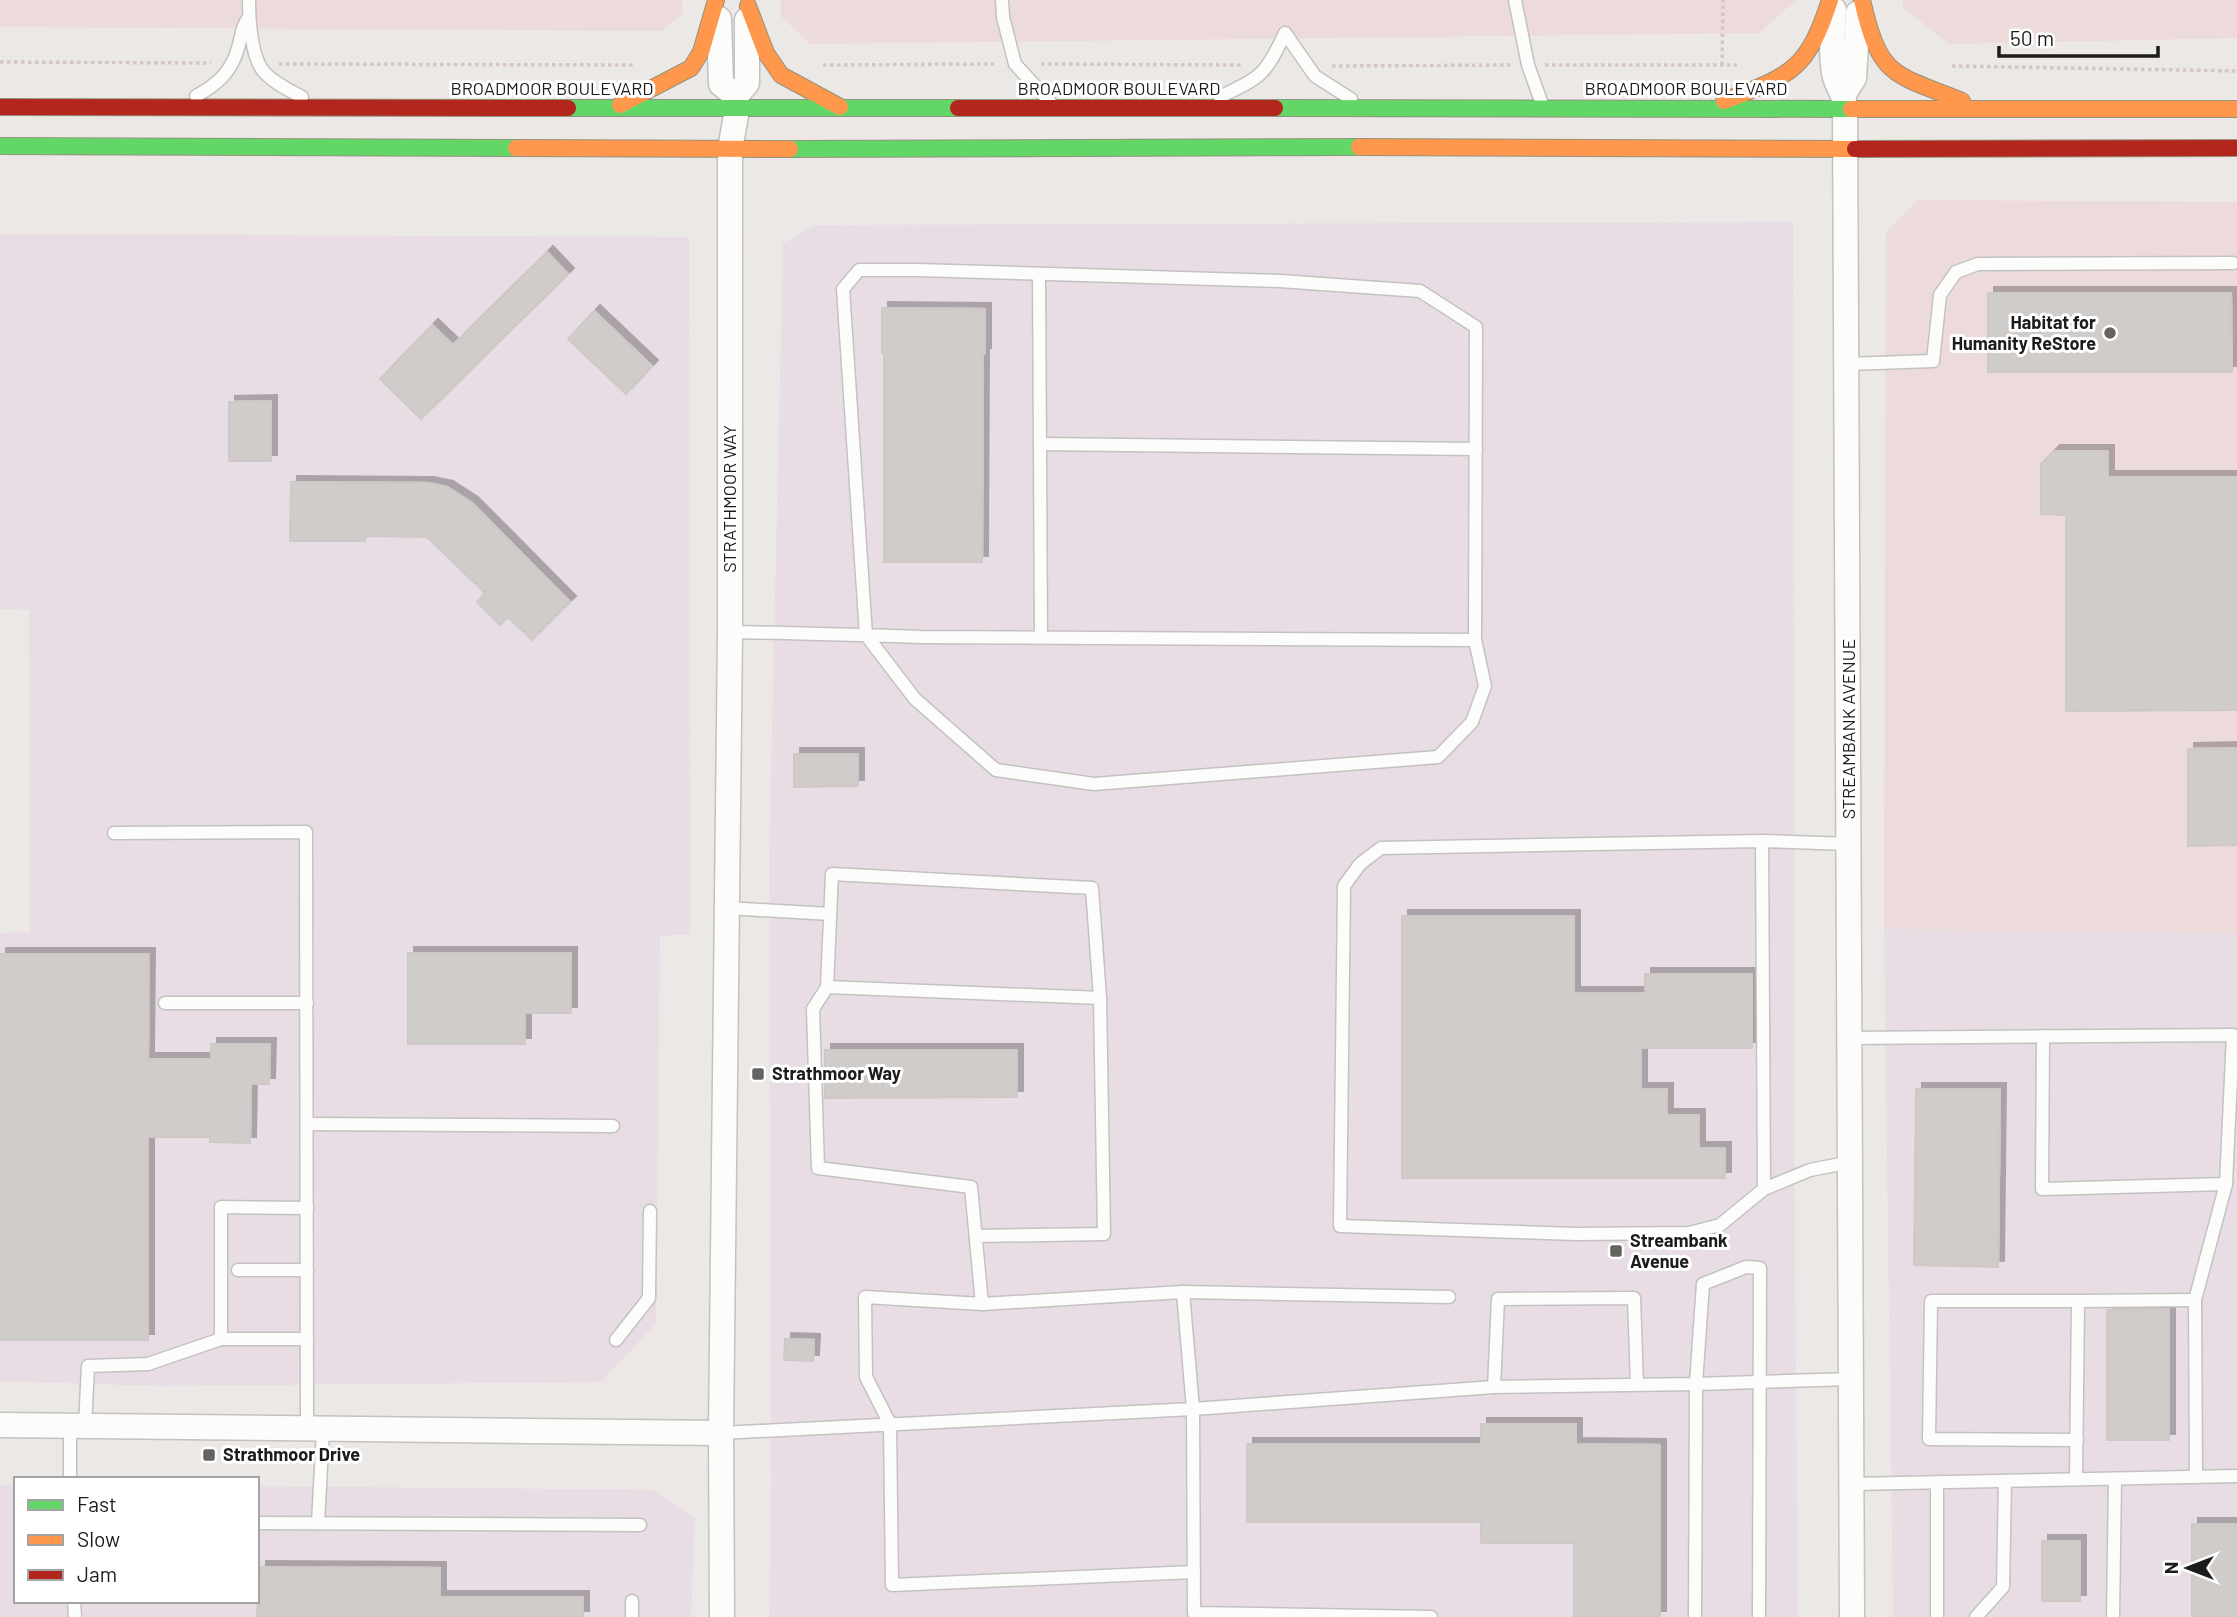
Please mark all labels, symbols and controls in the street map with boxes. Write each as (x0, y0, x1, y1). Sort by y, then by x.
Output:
scale bar (1999, 14, 2158, 58)
text: 50 m (2010, 25, 2054, 50)
street label: BROADMOOR BOULEVARD (451, 77, 653, 99)
street label: BROADMOOR BOULEVARD (1018, 77, 1220, 99)
street label: BROADMOOR BOULEVARD (1585, 77, 1787, 99)
place label: Habitat for Humanity ReStore (1952, 311, 2096, 354)
marker: Habitat for Humanity ReStore (2102, 325, 2118, 341)
street label: STRATHMOOR WAY (718, 425, 740, 573)
street label: STREAMBANK AVENUE (1837, 639, 1859, 819)
place label: Strathmoor Way (772, 1062, 901, 1084)
marker: Strathmoor Way (750, 1066, 766, 1082)
place label: Streambank Avenue (1630, 1229, 1728, 1272)
marker: Streambank Avenue (1608, 1243, 1624, 1259)
place label: Strathmoor Drive (223, 1443, 360, 1465)
marker: Strathmoor Drive (201, 1447, 217, 1463)
legend (14, 1477, 259, 1603)
text: Fast (77, 1491, 117, 1516)
text: Slow (77, 1526, 120, 1551)
north arrow (2153, 1533, 2223, 1603)
text: Jam (77, 1561, 117, 1586)
text: N (2159, 1562, 2182, 1574)

